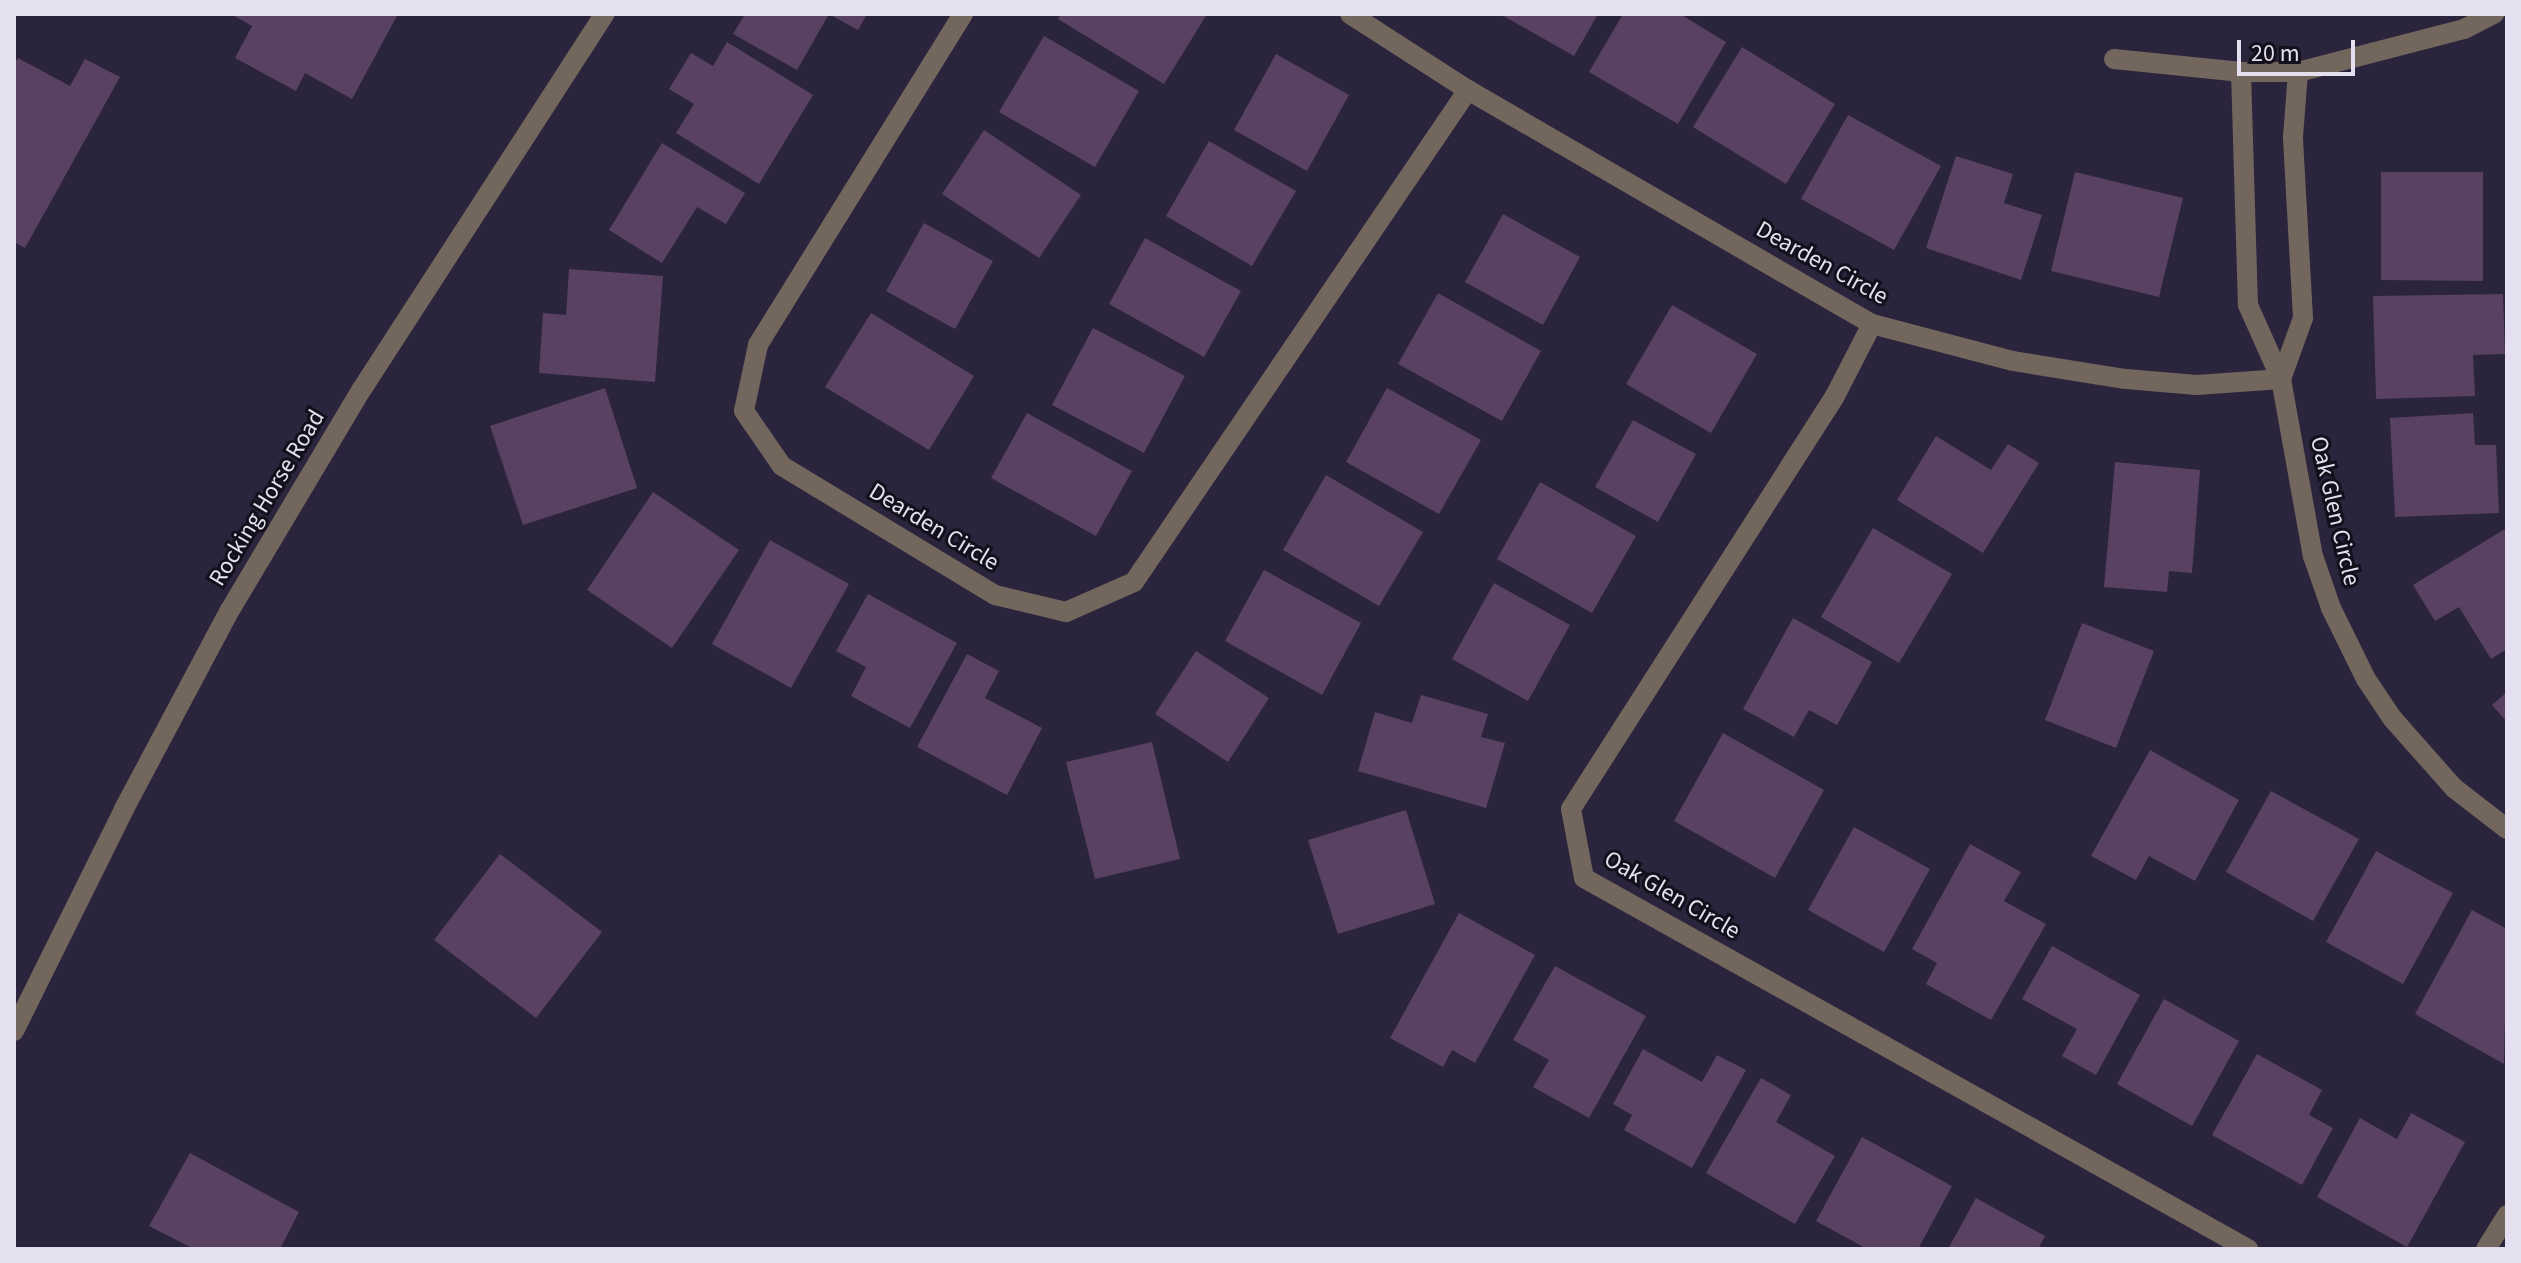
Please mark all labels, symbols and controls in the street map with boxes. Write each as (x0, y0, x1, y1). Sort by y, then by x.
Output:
scale bar (2241, 24, 2359, 74)
text: 20 m (2251, 36, 2300, 71)
street label: Dearden Circle (1751, 215, 1893, 311)
street label: Rocking Horse Road (203, 405, 331, 591)
street label: Oak Glen Circle (2304, 434, 2366, 588)
street label: Dearden Circle (864, 477, 1004, 577)
street label: Oak Glen Circle (1599, 844, 1745, 946)

